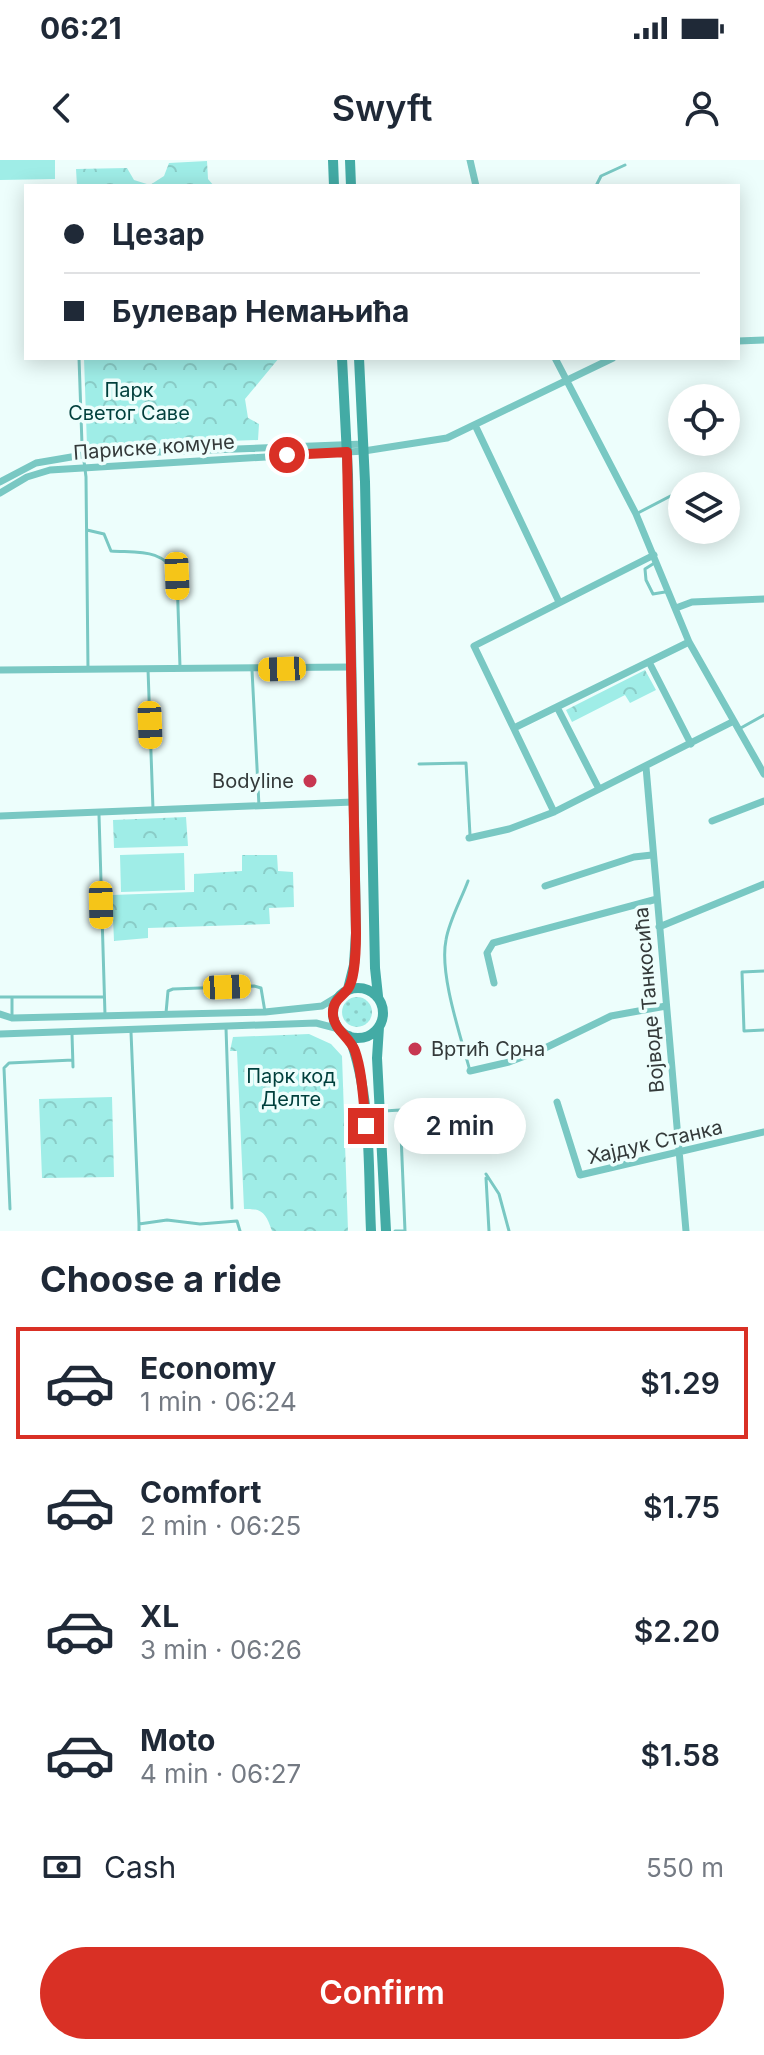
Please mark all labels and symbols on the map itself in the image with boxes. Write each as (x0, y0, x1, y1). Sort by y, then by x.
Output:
park label: Парк Светог Саве (68, 378, 190, 425)
street label: Париске комуне (72, 429, 236, 465)
route start (269, 437, 305, 473)
car (164, 552, 190, 600)
car (258, 656, 306, 682)
car (137, 701, 163, 749)
place label: Bodyline (212, 769, 294, 793)
marker: Bodyline (301, 772, 319, 790)
car (89, 881, 113, 929)
street label: Војводе Танкосића (629, 906, 669, 1094)
car (203, 974, 251, 1000)
place label: Вртић Срна (431, 1037, 545, 1061)
marker: Вртић Срна (406, 1040, 424, 1058)
park label: Парк код Делте (246, 1064, 336, 1111)
callout: 2 min (394, 1098, 526, 1154)
route end (348, 1108, 384, 1144)
street label: Хајдук Станка (585, 1115, 725, 1169)

